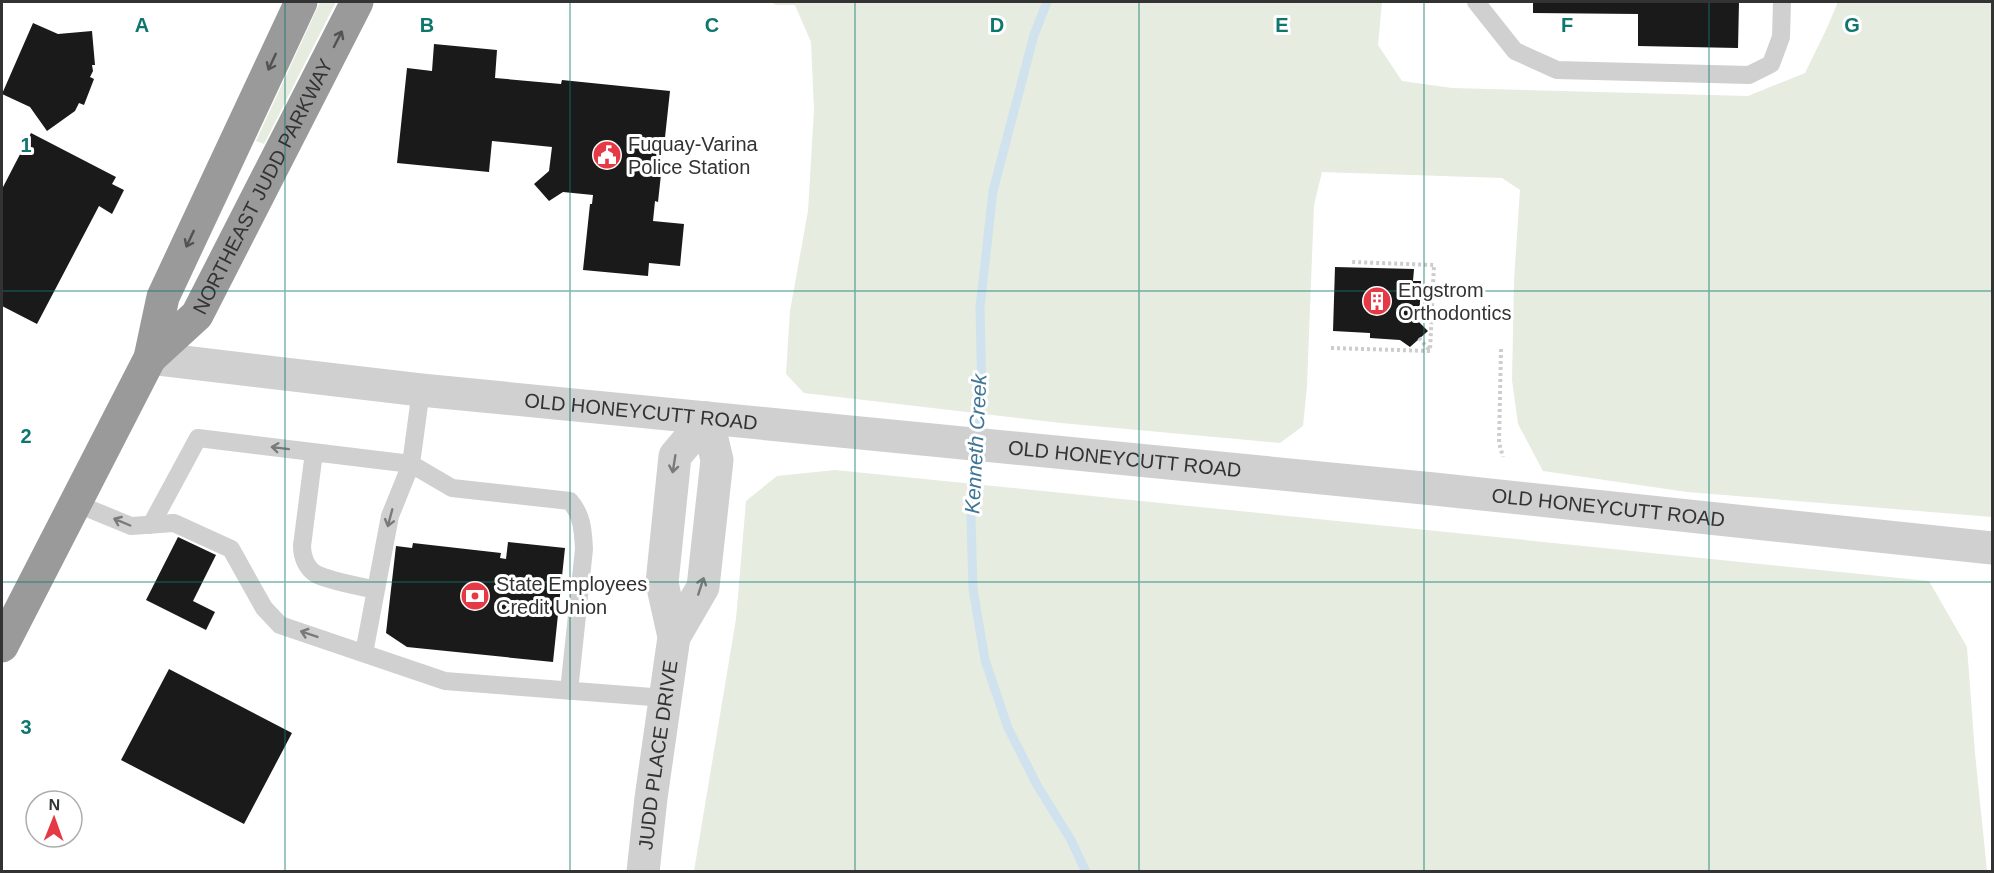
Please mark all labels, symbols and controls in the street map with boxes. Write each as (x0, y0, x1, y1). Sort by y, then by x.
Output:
text: A (135, 14, 149, 36)
text: B (420, 14, 434, 36)
text: C (705, 14, 719, 36)
text: D (990, 14, 1004, 36)
text: E (1275, 14, 1289, 36)
text: F (1561, 14, 1573, 36)
text: G (1844, 14, 1860, 36)
one-way arrow (332, 30, 344, 48)
one-way arrow (266, 53, 278, 71)
street label: NORTHEAST JUDD PARKWAY (188, 55, 337, 318)
place label: Fuquay-Varina Police Station (628, 133, 759, 178)
text: 1 (20, 134, 32, 156)
public building icon: Fuquay-Varina Police Station (591, 139, 623, 171)
one-way arrow (183, 229, 195, 247)
place label: Engstrom Orthodontics (1398, 279, 1511, 324)
building icon: Engstrom Orthodontics (1361, 285, 1393, 317)
water label: Kenneth Creek (960, 372, 991, 515)
street label: OLD HONEYCUTT ROAD (523, 389, 759, 434)
text: 2 (20, 425, 32, 447)
street label: OLD HONEYCUTT ROAD (1007, 436, 1242, 481)
one-way arrow (271, 442, 291, 453)
one-way arrow (669, 454, 680, 474)
street label: OLD HONEYCUTT ROAD (1491, 484, 1726, 531)
one-way arrow (384, 508, 395, 527)
one-way arrow (113, 516, 131, 527)
place label: State Employees Credit Union (496, 573, 647, 618)
one-way arrow (696, 576, 707, 595)
bank icon: State Employees Credit Union (459, 580, 491, 612)
one-way arrow (300, 628, 318, 639)
street label: JUDD PLACE DRIVE (634, 659, 682, 851)
text: 3 (20, 716, 32, 738)
north arrow (24, 789, 84, 849)
text: N (48, 796, 60, 813)

